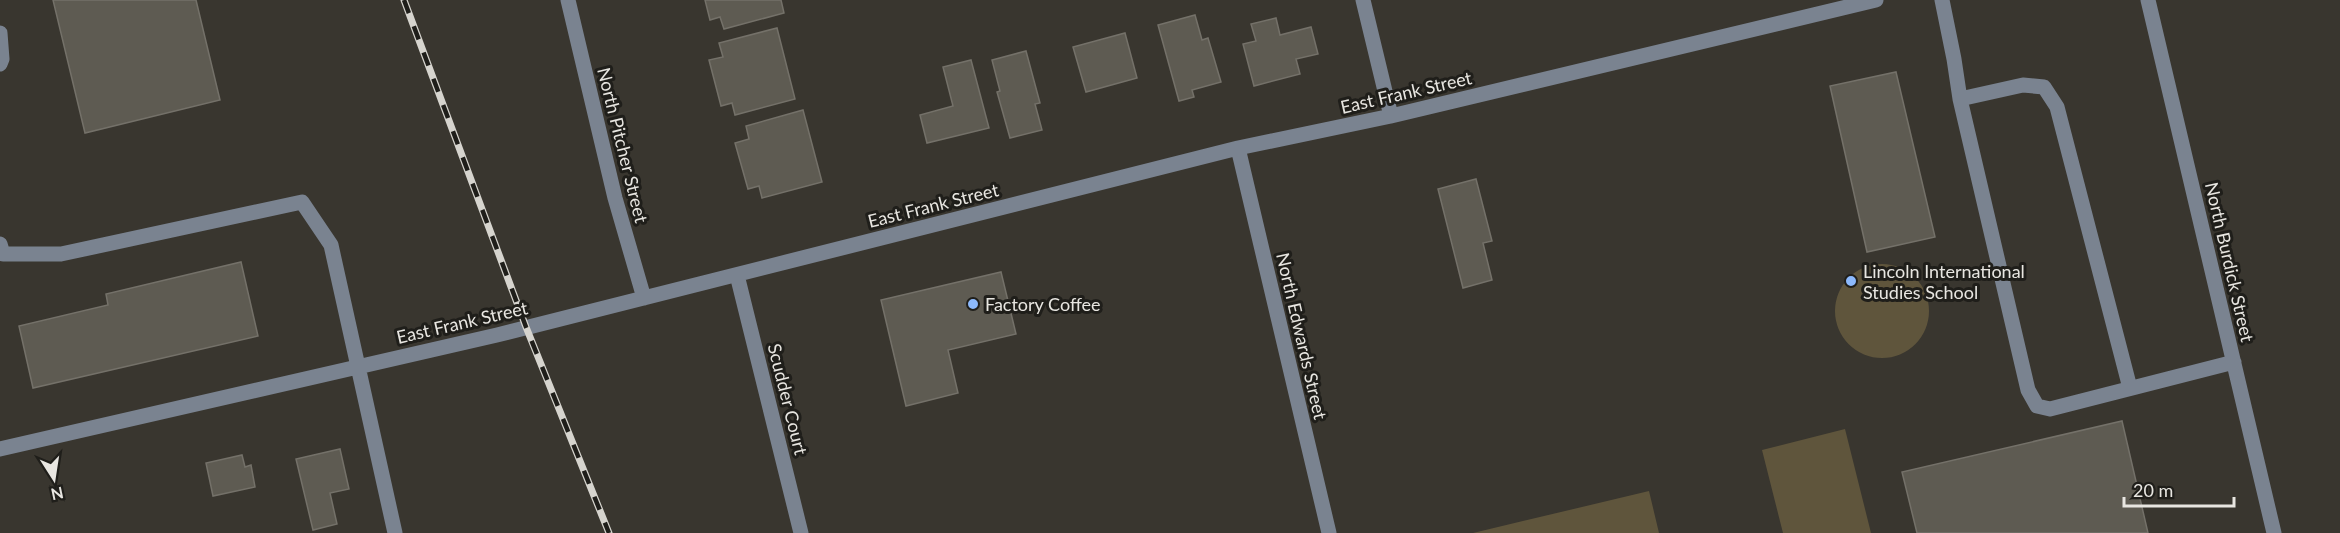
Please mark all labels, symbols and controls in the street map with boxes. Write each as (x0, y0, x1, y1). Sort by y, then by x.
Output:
street label: North Pitcher Street (593, 65, 653, 225)
street label: East Frank Street (1338, 66, 1474, 118)
street label: East Frank Street (865, 178, 1001, 232)
street label: North Burdick Street (2201, 180, 2259, 344)
street label: North Edwards Street (1272, 250, 1332, 422)
place label: Lincoln International Studies School (1863, 260, 2025, 303)
marker: Lincoln International Studies School (1844, 274, 1858, 288)
place label: Factory Coffee (985, 293, 1101, 315)
street label: East Frank Street (394, 296, 530, 348)
marker: Factory Coffee (966, 297, 980, 311)
street label: Scudder Court (764, 341, 813, 457)
north arrow (24, 449, 84, 509)
scale bar (2124, 470, 2234, 508)
text: 20 m (2133, 479, 2173, 501)
text: N (49, 484, 65, 505)

